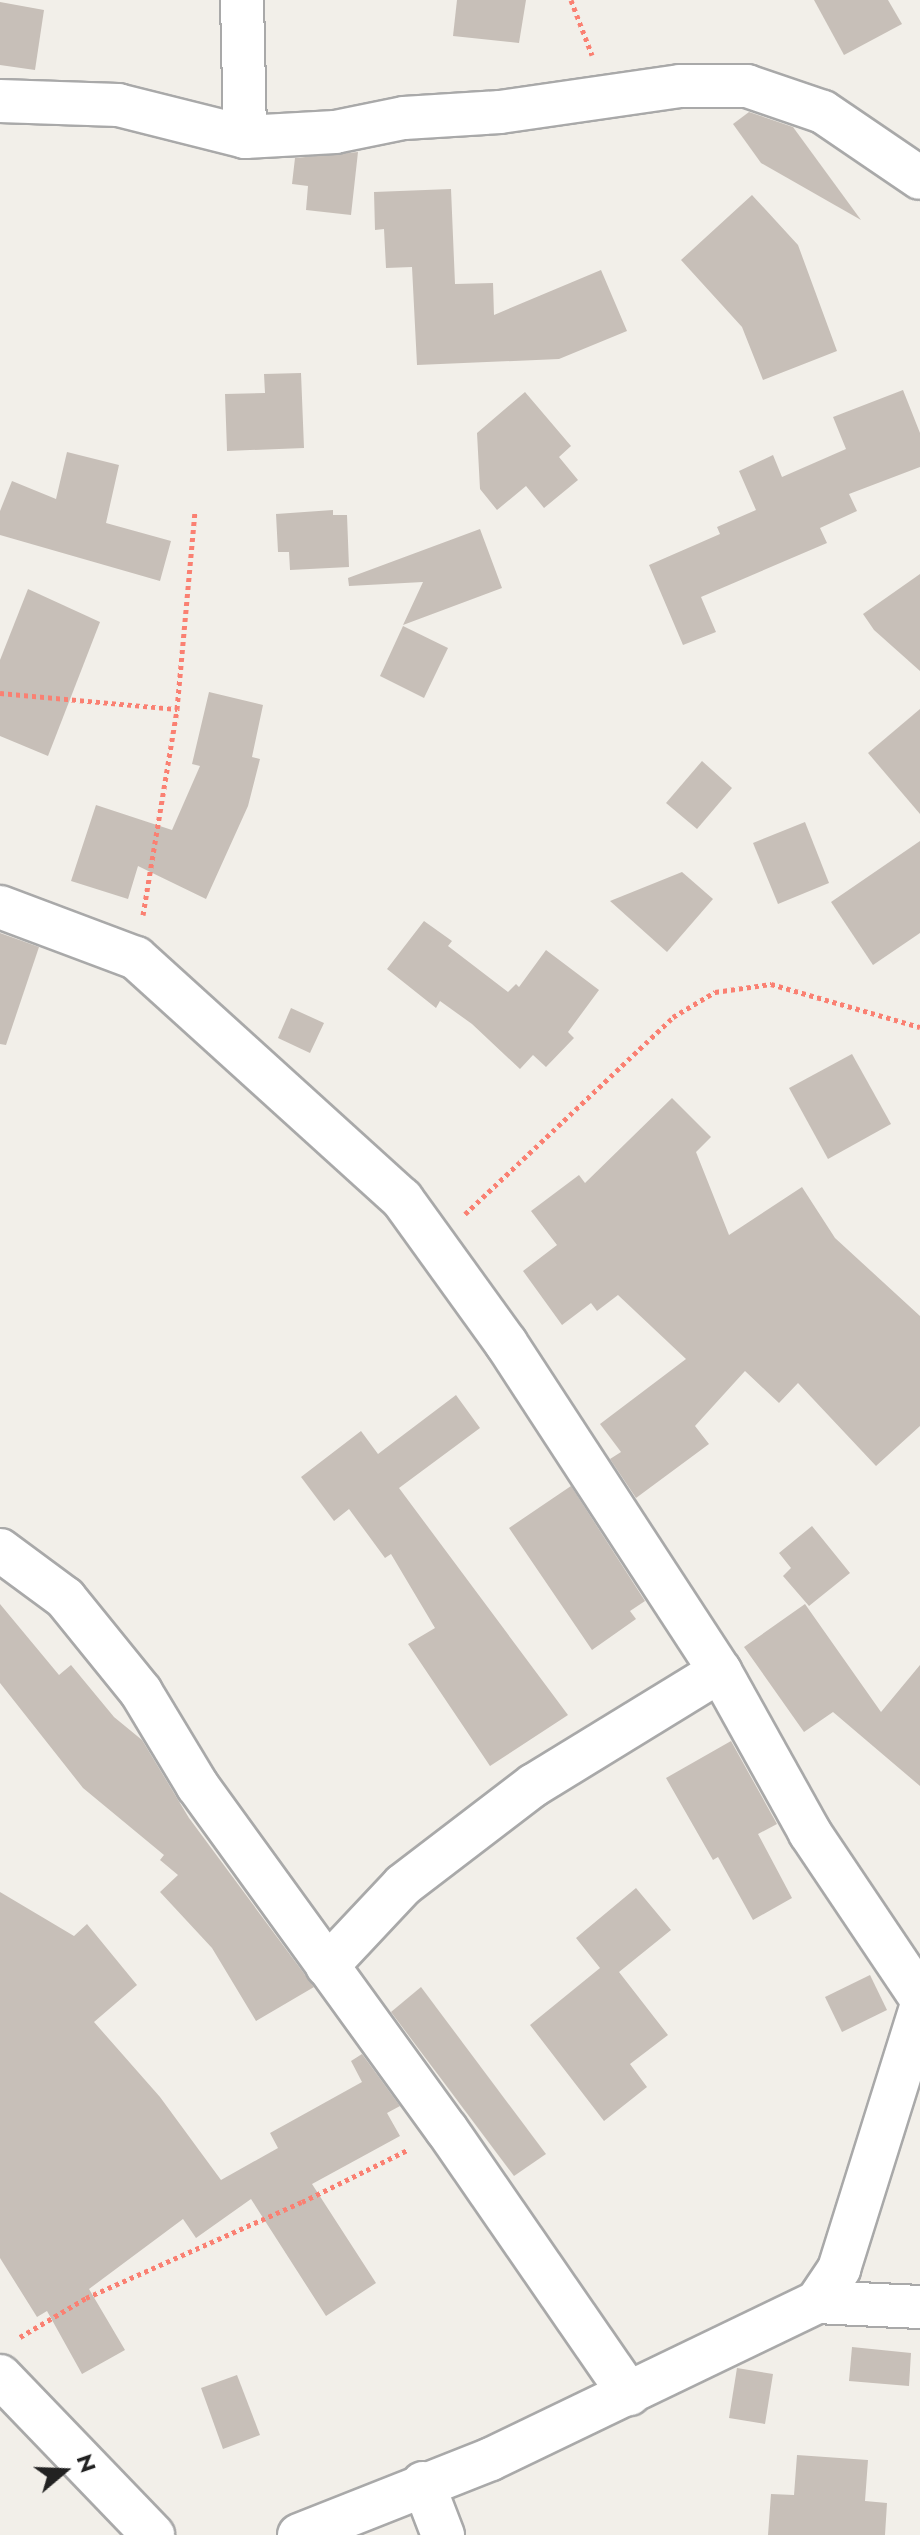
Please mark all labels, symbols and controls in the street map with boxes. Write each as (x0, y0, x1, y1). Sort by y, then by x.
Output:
north arrow (24, 2431, 104, 2511)
text: N (69, 2450, 105, 2477)

